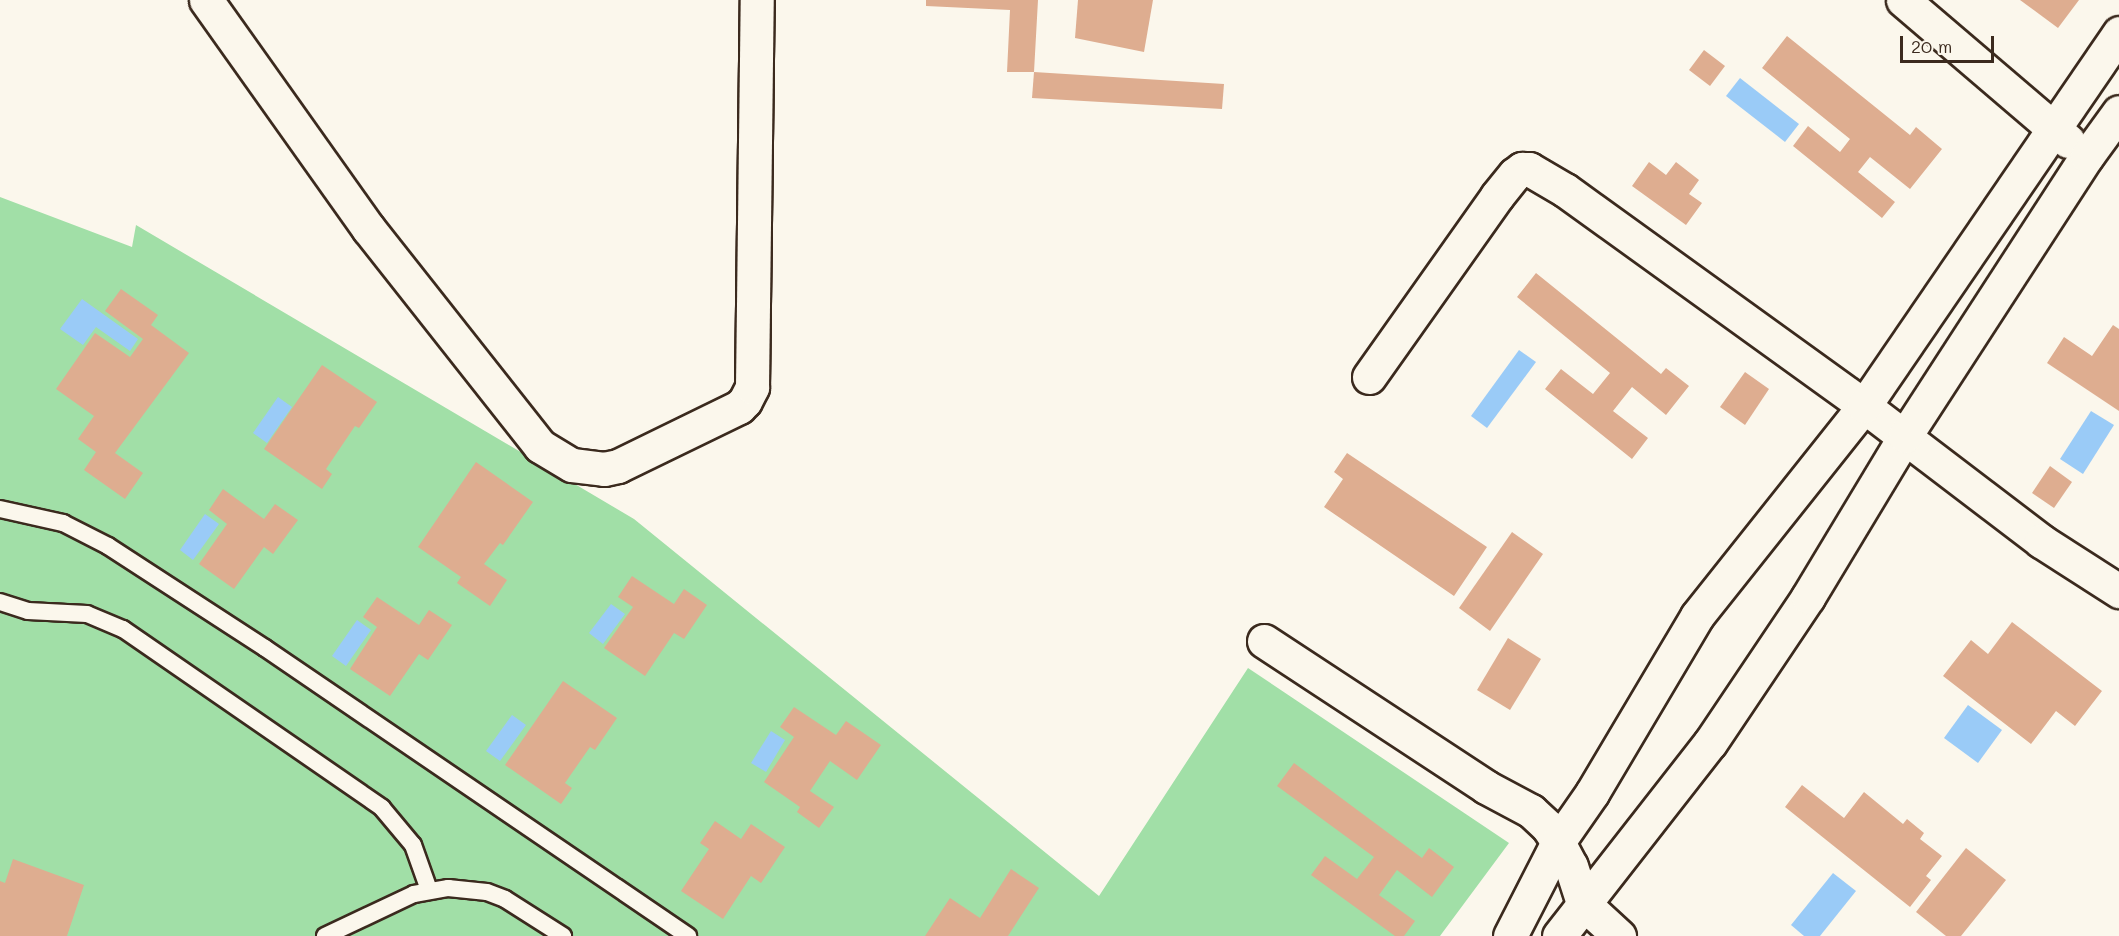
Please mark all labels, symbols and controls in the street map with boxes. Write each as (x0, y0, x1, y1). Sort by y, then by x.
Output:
scale bar (1903, 24, 1998, 62)
text: 20 m (1911, 34, 1952, 58)

